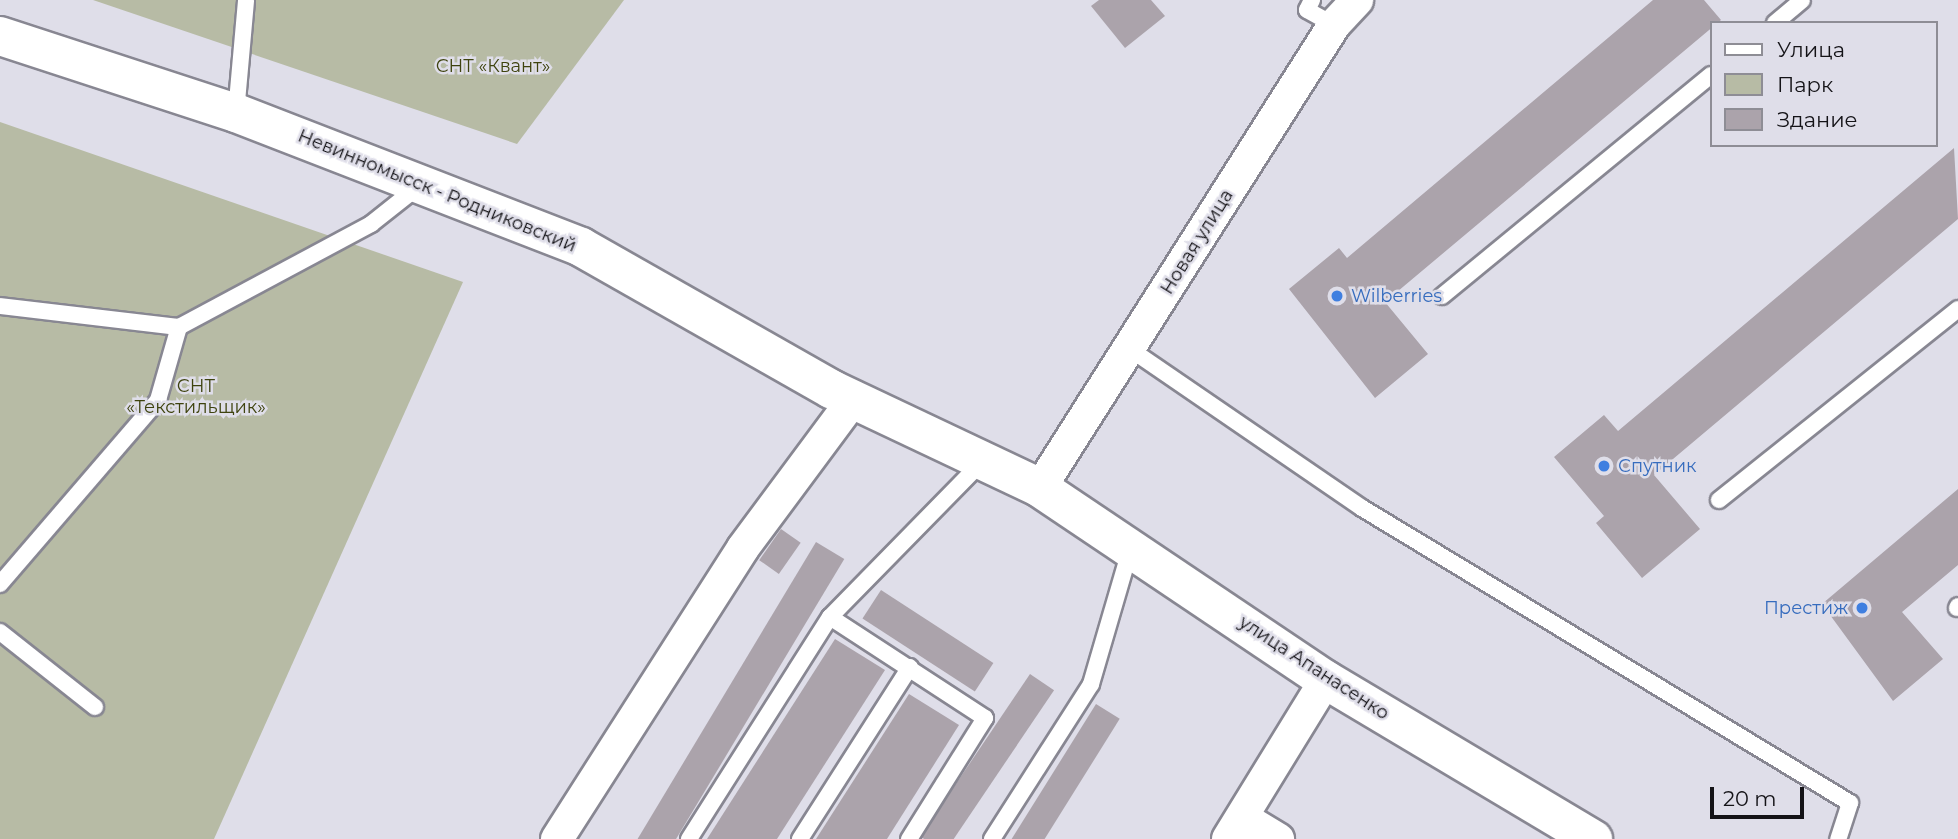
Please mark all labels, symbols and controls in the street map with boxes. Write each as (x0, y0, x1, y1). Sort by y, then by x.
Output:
legend (1710, 21, 1937, 147)
text: Улица (1777, 37, 1845, 62)
park label: СНТ «Квант» (436, 55, 550, 77)
text: Парк (1777, 72, 1833, 97)
text: Здание (1777, 107, 1858, 132)
street label: Невинномысск - Родниковский (295, 125, 579, 257)
street label: Новая улица (1156, 186, 1238, 298)
place label: Wilberries (1351, 285, 1442, 307)
marker: Wilberries (1329, 288, 1345, 304)
park label: СНТ «Текстильщик» (126, 376, 266, 418)
place label: Спутник (1618, 455, 1697, 477)
marker: Спутник (1596, 458, 1612, 474)
place label: Престиж (1764, 597, 1848, 619)
marker: Престиж (1854, 600, 1870, 616)
street label: улица Апанасенко (1235, 611, 1393, 725)
scale bar (1713, 772, 1808, 816)
text: 20 m (1723, 786, 1777, 811)

